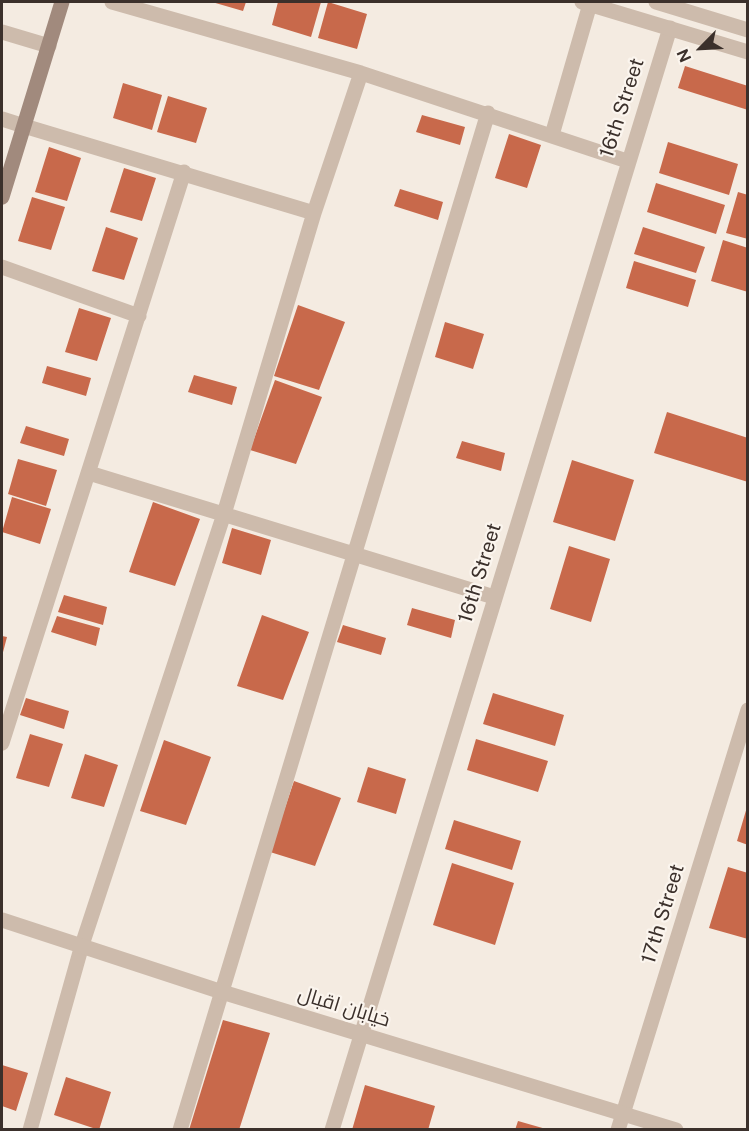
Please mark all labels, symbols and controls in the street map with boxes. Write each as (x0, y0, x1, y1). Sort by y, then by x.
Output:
north arrow (671, 18, 731, 78)
text: N (673, 46, 695, 65)
street label: 16th Street (595, 55, 649, 161)
street label: 16th Street (453, 520, 507, 626)
street label: 17th Street (637, 861, 689, 967)
street label: خیابان اقبال (295, 982, 393, 1032)

